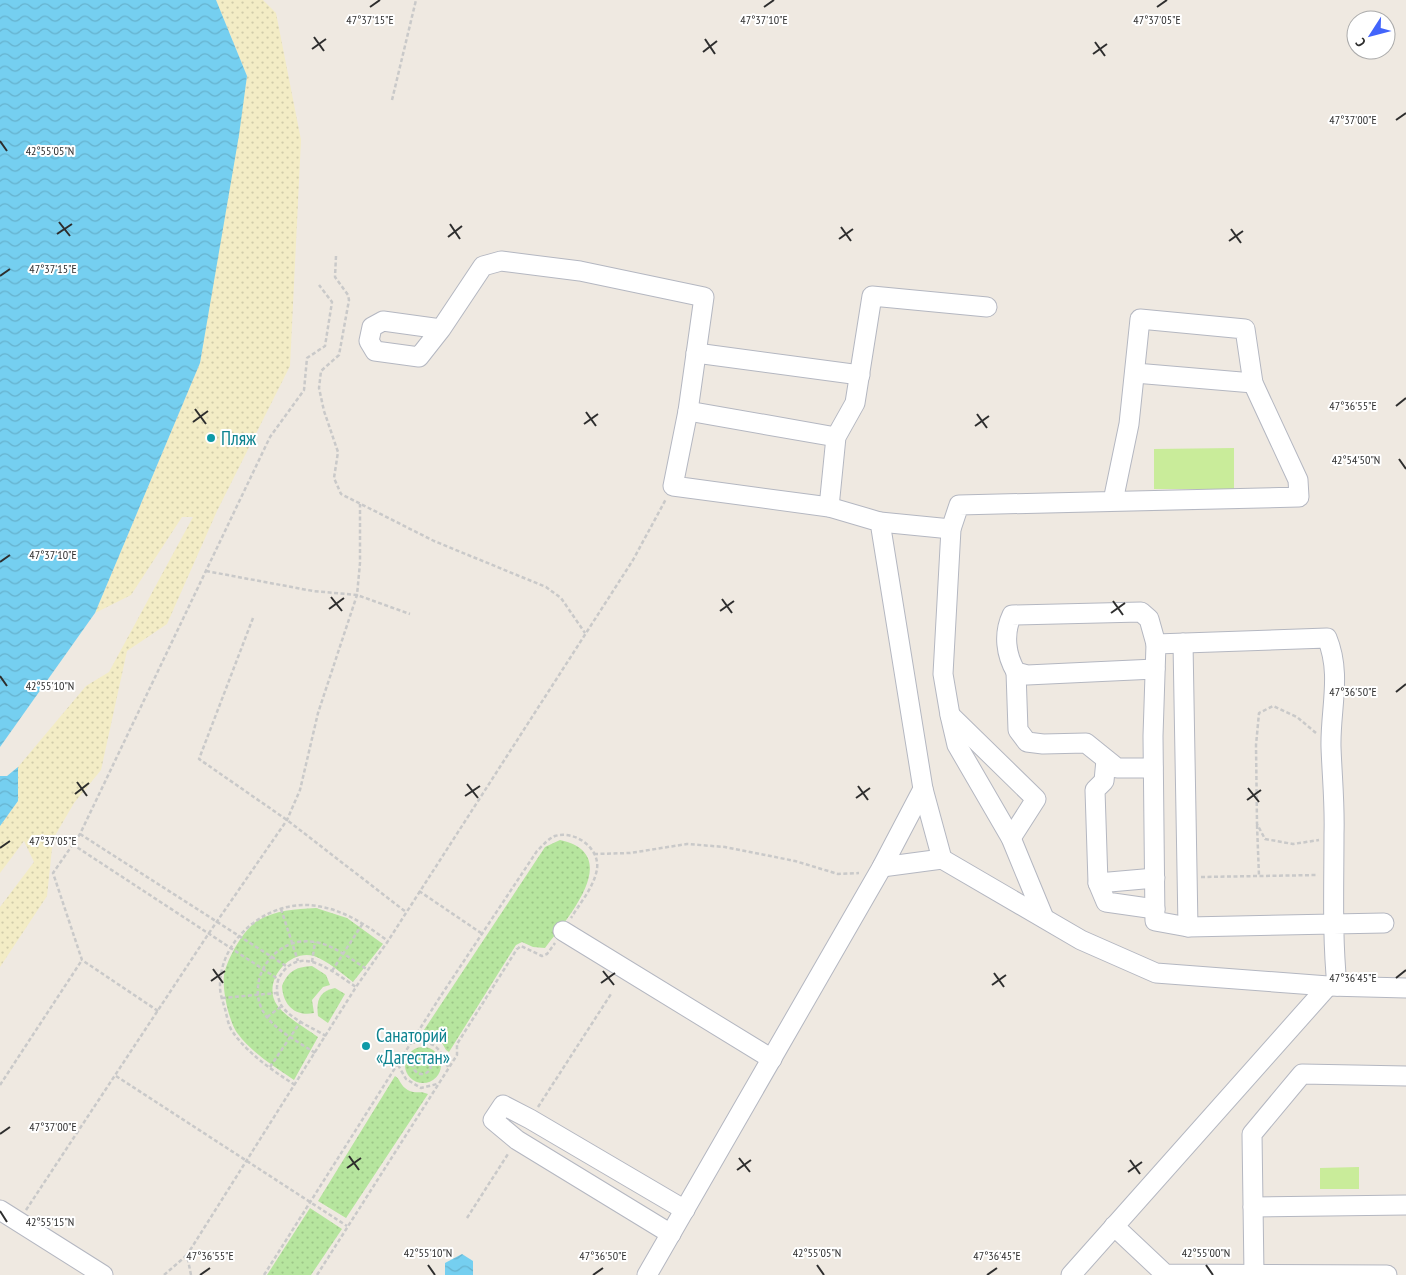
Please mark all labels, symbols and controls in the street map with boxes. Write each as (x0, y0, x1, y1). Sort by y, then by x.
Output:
north arrow (1346, 10, 1396, 60)
text: 47°37'15"E (346, 12, 394, 27)
text: 47°37'10"E (740, 12, 788, 27)
text: 47°37'05"E (1133, 12, 1181, 27)
text: С (1351, 34, 1370, 51)
text: 47°37'00"E (1329, 112, 1377, 127)
text: 42°55'05"N (26, 143, 74, 158)
text: 47°37'15"E (29, 261, 77, 276)
text: 47°36'55"E (1329, 398, 1377, 413)
place label: Пляж (221, 426, 257, 450)
marker: Пляж (205, 432, 217, 444)
text: 42°54'50"N (1332, 452, 1380, 467)
text: 47°37'10"E (29, 547, 77, 562)
text: 42°55'10"N (26, 678, 74, 693)
text: 47°36'50"E (1329, 684, 1377, 699)
text: 47°37'05"E (29, 833, 77, 848)
text: 47°36'45"E (1329, 970, 1377, 985)
place label: Санаторий «Дагестан» (376, 1023, 450, 1069)
marker: Санаторий «Дагестан» (360, 1040, 372, 1052)
text: 47°37'00"E (29, 1119, 77, 1134)
text: 42°55'15"N (26, 1214, 74, 1229)
text: 42°55'10"N (404, 1245, 452, 1260)
text: 42°55'05"N (793, 1245, 841, 1260)
text: 42°55'00"N (1182, 1245, 1230, 1260)
text: 47°36'55"E (186, 1248, 234, 1263)
text: 47°36'50"E (579, 1248, 627, 1263)
text: 47°36'45"E (973, 1248, 1021, 1263)

